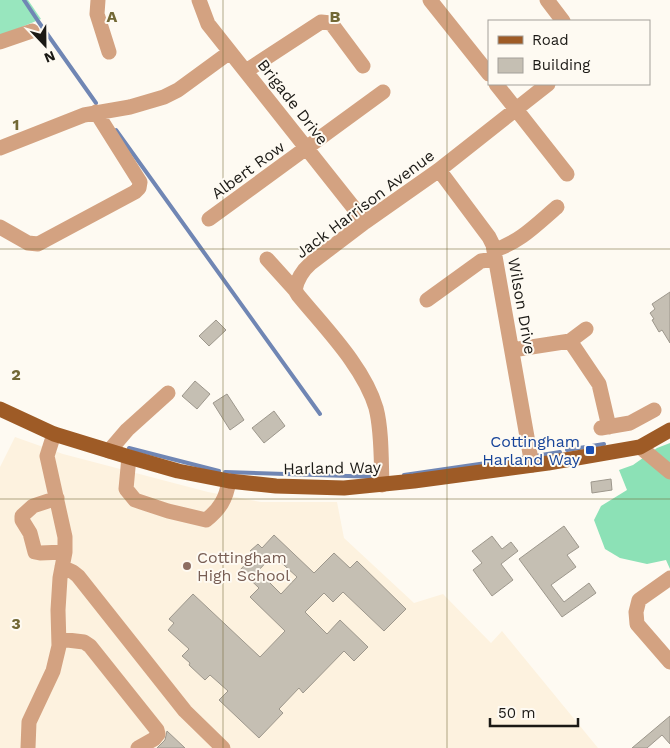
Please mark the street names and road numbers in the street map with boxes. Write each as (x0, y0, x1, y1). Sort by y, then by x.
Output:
street label: Brigade Drive (254, 55, 332, 149)
street label: Albert Row (208, 137, 288, 203)
street label: Jack Harrison Avenue (292, 146, 438, 262)
street label: Wilson Drive (504, 256, 540, 356)
street label: Harland Way (283, 458, 382, 478)

